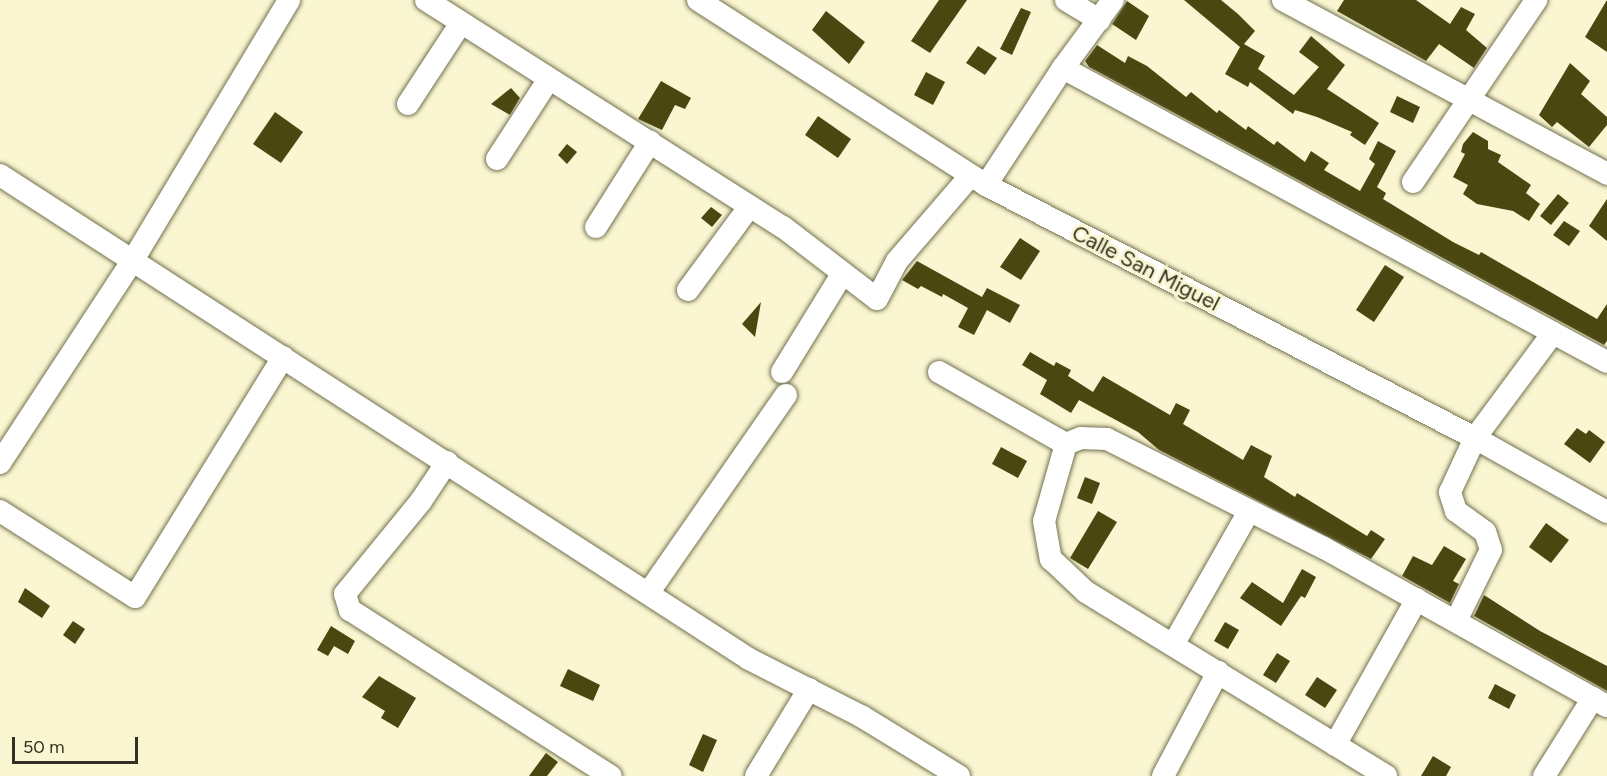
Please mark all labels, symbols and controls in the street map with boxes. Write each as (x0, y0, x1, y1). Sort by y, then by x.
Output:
street label: Calle San Miguel (1068, 219, 1224, 317)
scale bar (15, 725, 141, 763)
text: 50 m (23, 736, 65, 758)

